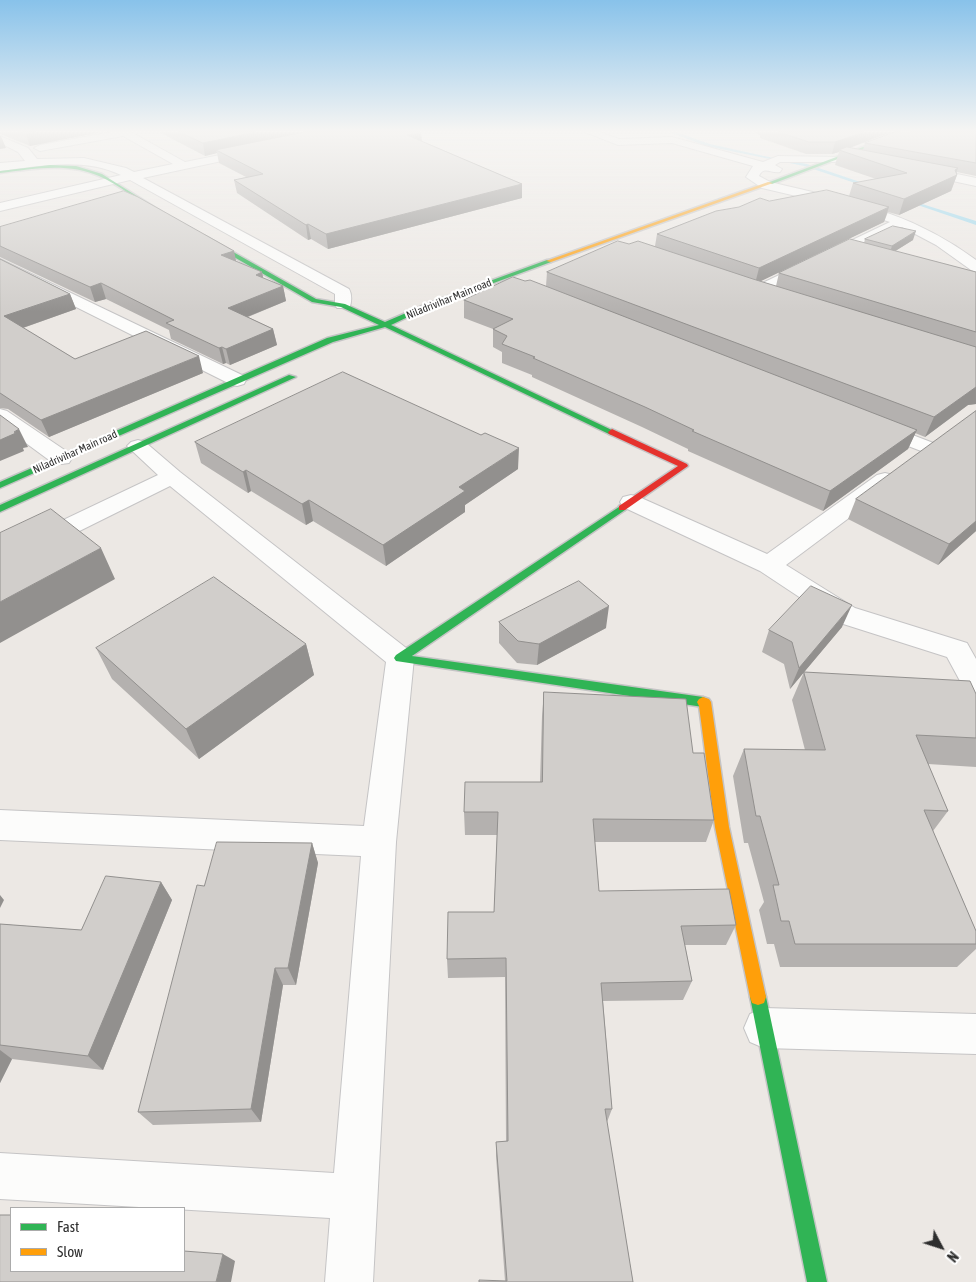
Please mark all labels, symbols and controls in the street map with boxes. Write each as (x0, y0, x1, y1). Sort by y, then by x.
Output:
street label: Niladrivihar Main road (404, 276, 494, 322)
street label: Niladrivihar Main road (31, 427, 119, 477)
legend (10, 1207, 185, 1272)
text: Fast (57, 1218, 79, 1235)
north arrow (916, 1222, 966, 1272)
text: Slow (57, 1243, 83, 1260)
text: N (944, 1248, 961, 1265)

